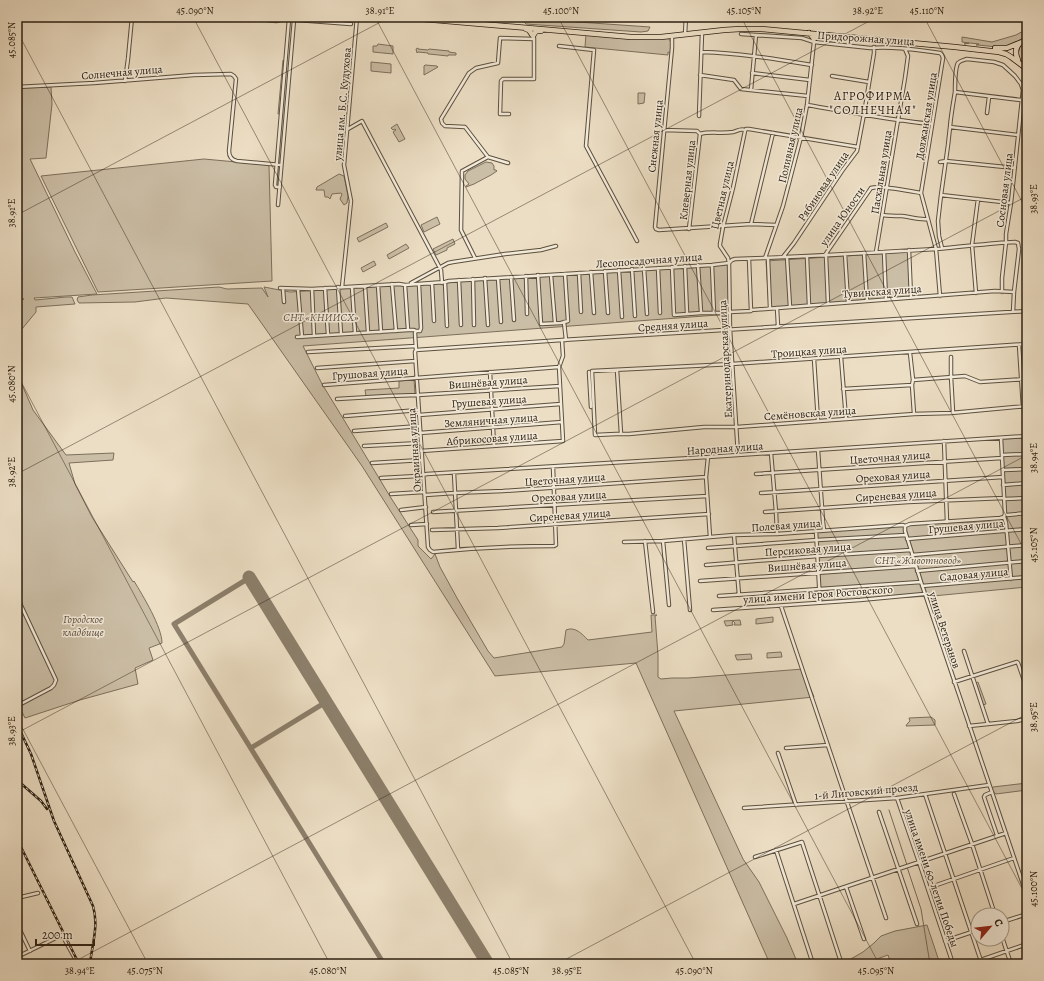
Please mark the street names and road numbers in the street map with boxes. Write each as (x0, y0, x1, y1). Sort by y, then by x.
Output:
street label: Придорожная улица (817, 28, 916, 49)
street label: улица им. Б.С. Кудухова (330, 46, 355, 162)
street label: Солнечная улица (81, 61, 164, 84)
street label: Должанская улица (912, 70, 941, 161)
street label: Снежная улица (644, 98, 667, 173)
street label: Поливная улица (774, 105, 807, 184)
street label: Пасхальная улица (867, 128, 896, 215)
street label: Клеверная улица (676, 138, 699, 221)
street label: Рябиновая улица (794, 148, 853, 224)
street label: Сосновая улица (992, 151, 1017, 228)
street label: Цветная улица (707, 158, 738, 231)
street label: улица Юности (816, 184, 868, 250)
street label: Лесопосадочная улица (595, 249, 704, 272)
street label: Тувинская улица (842, 281, 923, 302)
street label: Екатеринодарская улица (715, 299, 736, 418)
street label: Средняя улица (637, 315, 710, 335)
street label: Троицкая улица (771, 341, 848, 362)
street label: Грушовая улица (332, 363, 409, 384)
street label: Вишнёвая улица (448, 372, 529, 393)
street label: Грушевая улица (451, 391, 528, 412)
street label: Семёновская улица (764, 403, 857, 424)
street label: Окраинная улица (404, 407, 425, 492)
street label: Земляничная улица (444, 410, 539, 431)
street label: Абрикосовая улица (445, 428, 539, 449)
street label: Народная улица (686, 438, 765, 459)
street label: Цветочная улица (849, 447, 932, 468)
street label: Ореховая улица (855, 466, 932, 487)
street label: Цветочная улица (524, 469, 607, 490)
street label: Сиреневая улица (855, 485, 938, 506)
street label: Ореховая улица (531, 487, 608, 506)
street label: Сиреневая улица (529, 505, 612, 526)
street label: Полевая улица (751, 516, 822, 535)
street label: Грушевая улица (928, 516, 1005, 537)
street label: Персиковая улица (764, 539, 853, 560)
street label: Вишнёвая улица (767, 555, 848, 576)
street label: Садовая улица (939, 564, 1010, 585)
street label: улица имени Героя Ростовского (742, 582, 894, 607)
street label: улица Ветеранов (925, 589, 964, 670)
street label: 1-й Лиговский проезд (814, 779, 919, 803)
street label: улица имени 60-летия Победы (900, 806, 962, 949)

